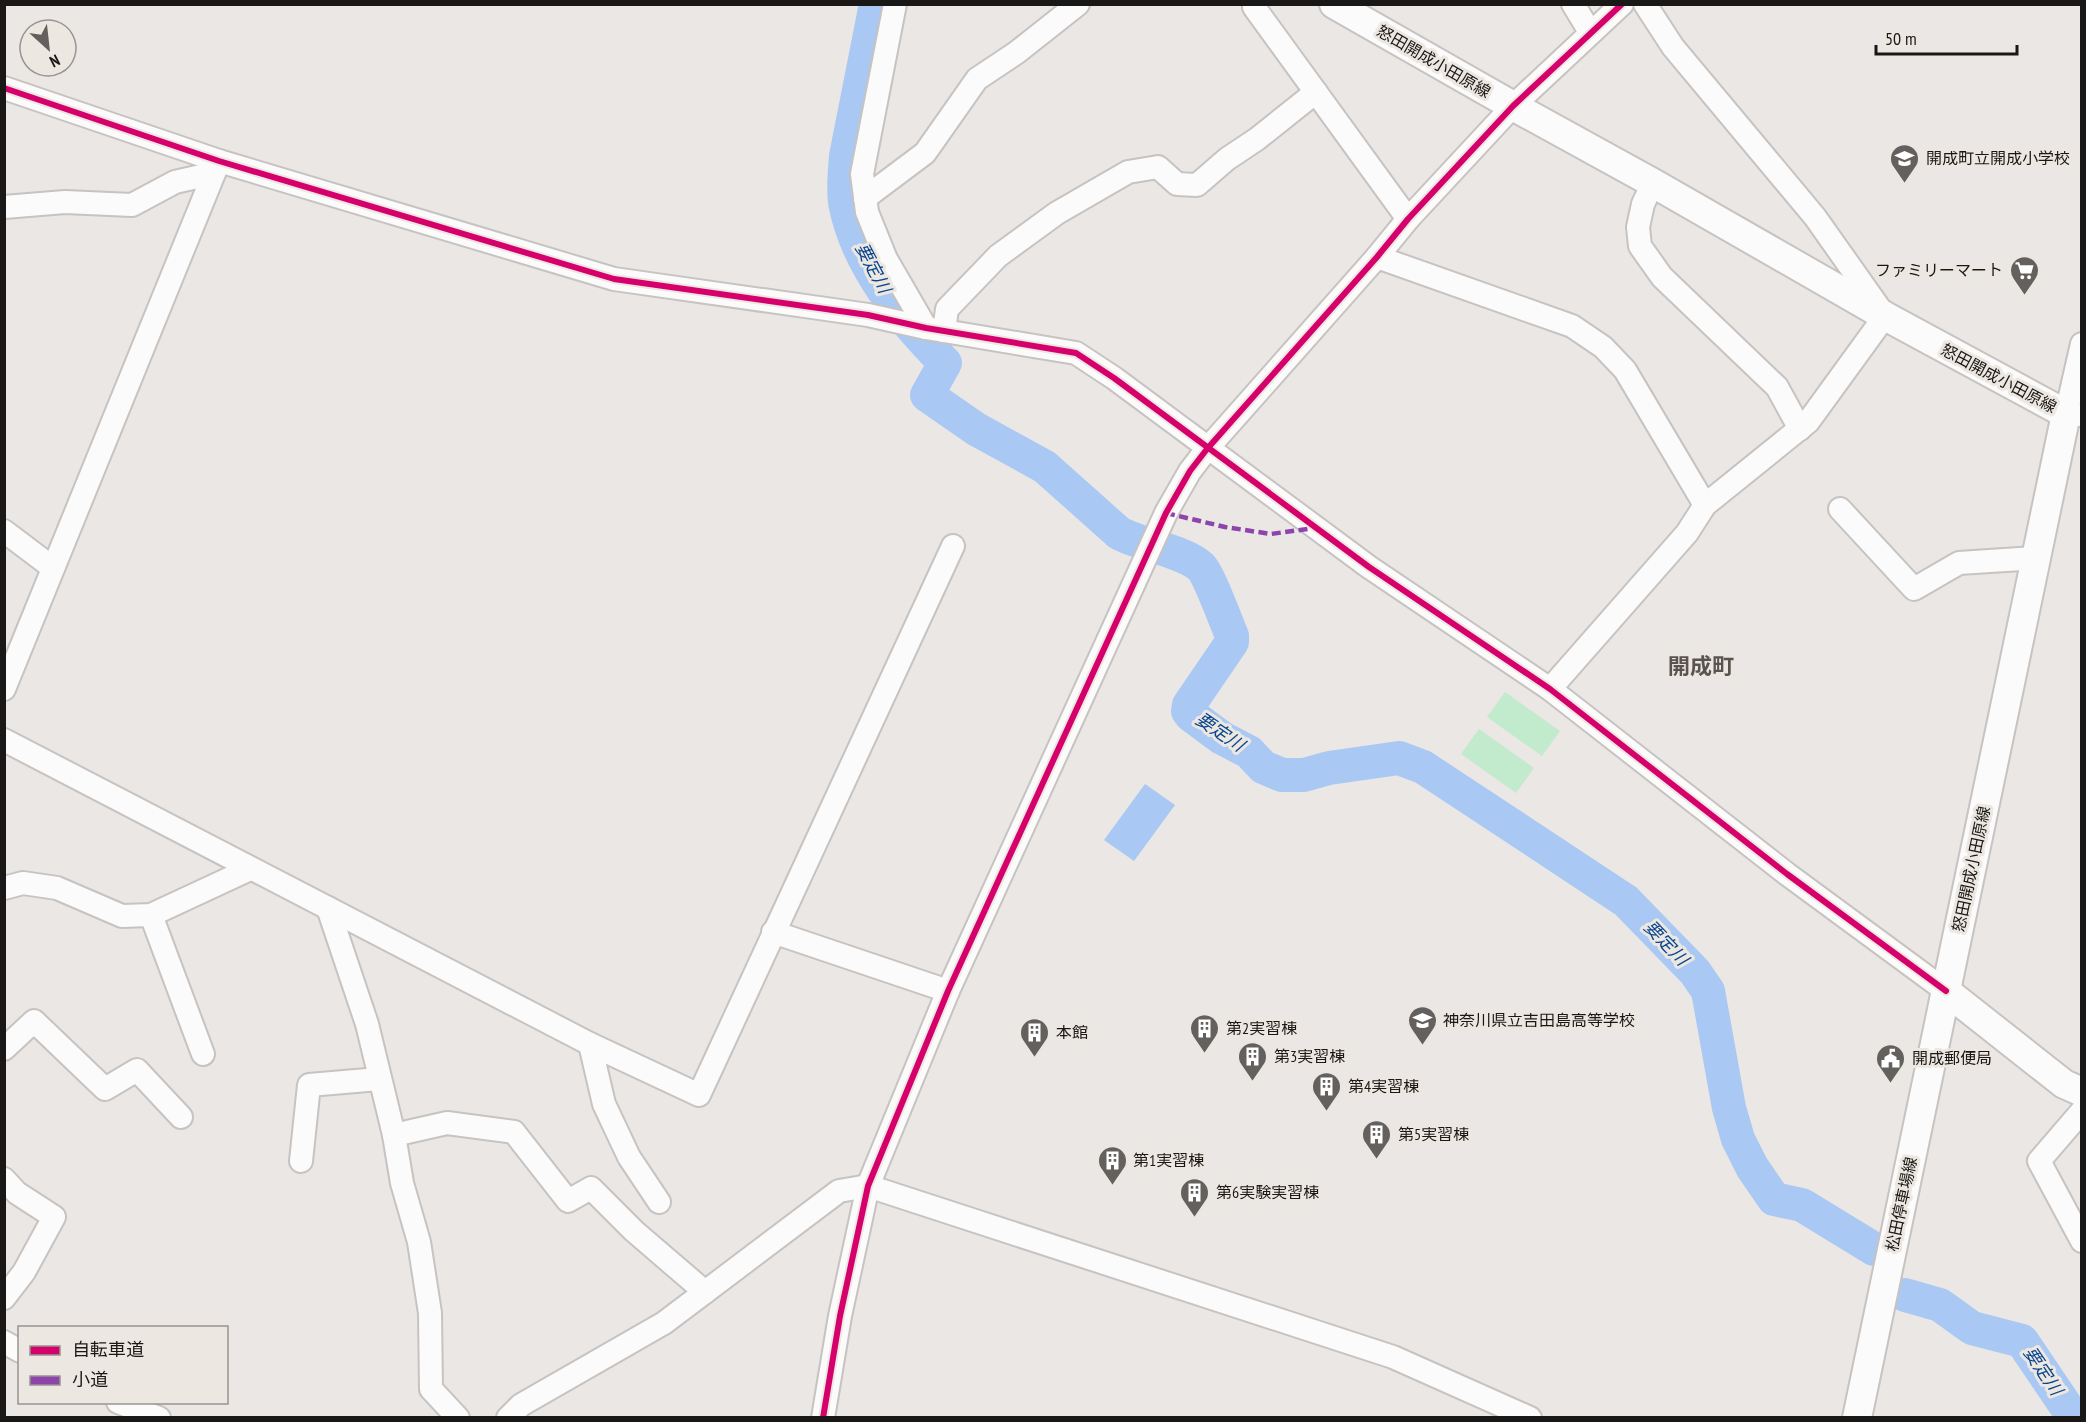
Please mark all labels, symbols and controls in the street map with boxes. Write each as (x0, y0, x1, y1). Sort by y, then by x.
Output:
north arrow (18, 18, 78, 78)
scale bar (1876, 18, 2017, 56)
street label: 怒田開成小田原線 (1374, 20, 1494, 102)
text: 50 m (1885, 27, 1917, 50)
text: N (46, 50, 63, 72)
school or university icon: 開成町立開成小学校 (1889, 142, 1921, 184)
place label: 開成町立開成小学校 (1926, 148, 2070, 168)
water label: 要定川 (851, 239, 897, 299)
supermarket icon: ファミリーマート (2008, 254, 2040, 296)
place label: ファミリーマート (1875, 260, 2003, 280)
street label: 怒田開成小田原線 (1938, 339, 2060, 417)
district label: 開成町 (1668, 652, 1734, 680)
water label: 要定川 (1191, 707, 1251, 757)
street label: 怒田開成小田原線 (1948, 804, 1994, 934)
water label: 要定川 (1639, 915, 1695, 972)
school or university icon: 神奈川県立吉田島高等学校 (1406, 1004, 1438, 1046)
place label: 神奈川県立吉田島高等学校 (1443, 1010, 1635, 1030)
building icon: 第2実習棟 (1189, 1012, 1221, 1054)
building icon: 本館 (1019, 1016, 1051, 1058)
place label: 第2実習棟 (1226, 1018, 1297, 1038)
place label: 本館 (1056, 1022, 1088, 1042)
building icon: 第3実習棟 (1237, 1040, 1269, 1082)
public building icon: 開成郵便局 (1875, 1042, 1907, 1084)
place label: 第3実習棟 (1274, 1046, 1345, 1066)
place label: 開成郵便局 (1912, 1048, 1992, 1068)
building icon: 第4実習棟 (1311, 1070, 1343, 1112)
place label: 第4実習棟 (1348, 1076, 1419, 1096)
building icon: 第5実習棟 (1361, 1118, 1393, 1160)
place label: 第5実習棟 (1398, 1124, 1469, 1144)
building icon: 第1実習棟 (1096, 1144, 1128, 1186)
place label: 第1実習棟 (1133, 1150, 1204, 1170)
street label: 松田停車場線 (1881, 1155, 1921, 1253)
building icon: 第6実験実習棟 (1179, 1176, 1211, 1218)
place label: 第6実験実習棟 (1216, 1182, 1319, 1202)
legend (18, 1326, 228, 1404)
text: 自転車道 (72, 1338, 144, 1361)
water label: 要定川 (2019, 1342, 2069, 1401)
text: 小道 (72, 1368, 108, 1391)

